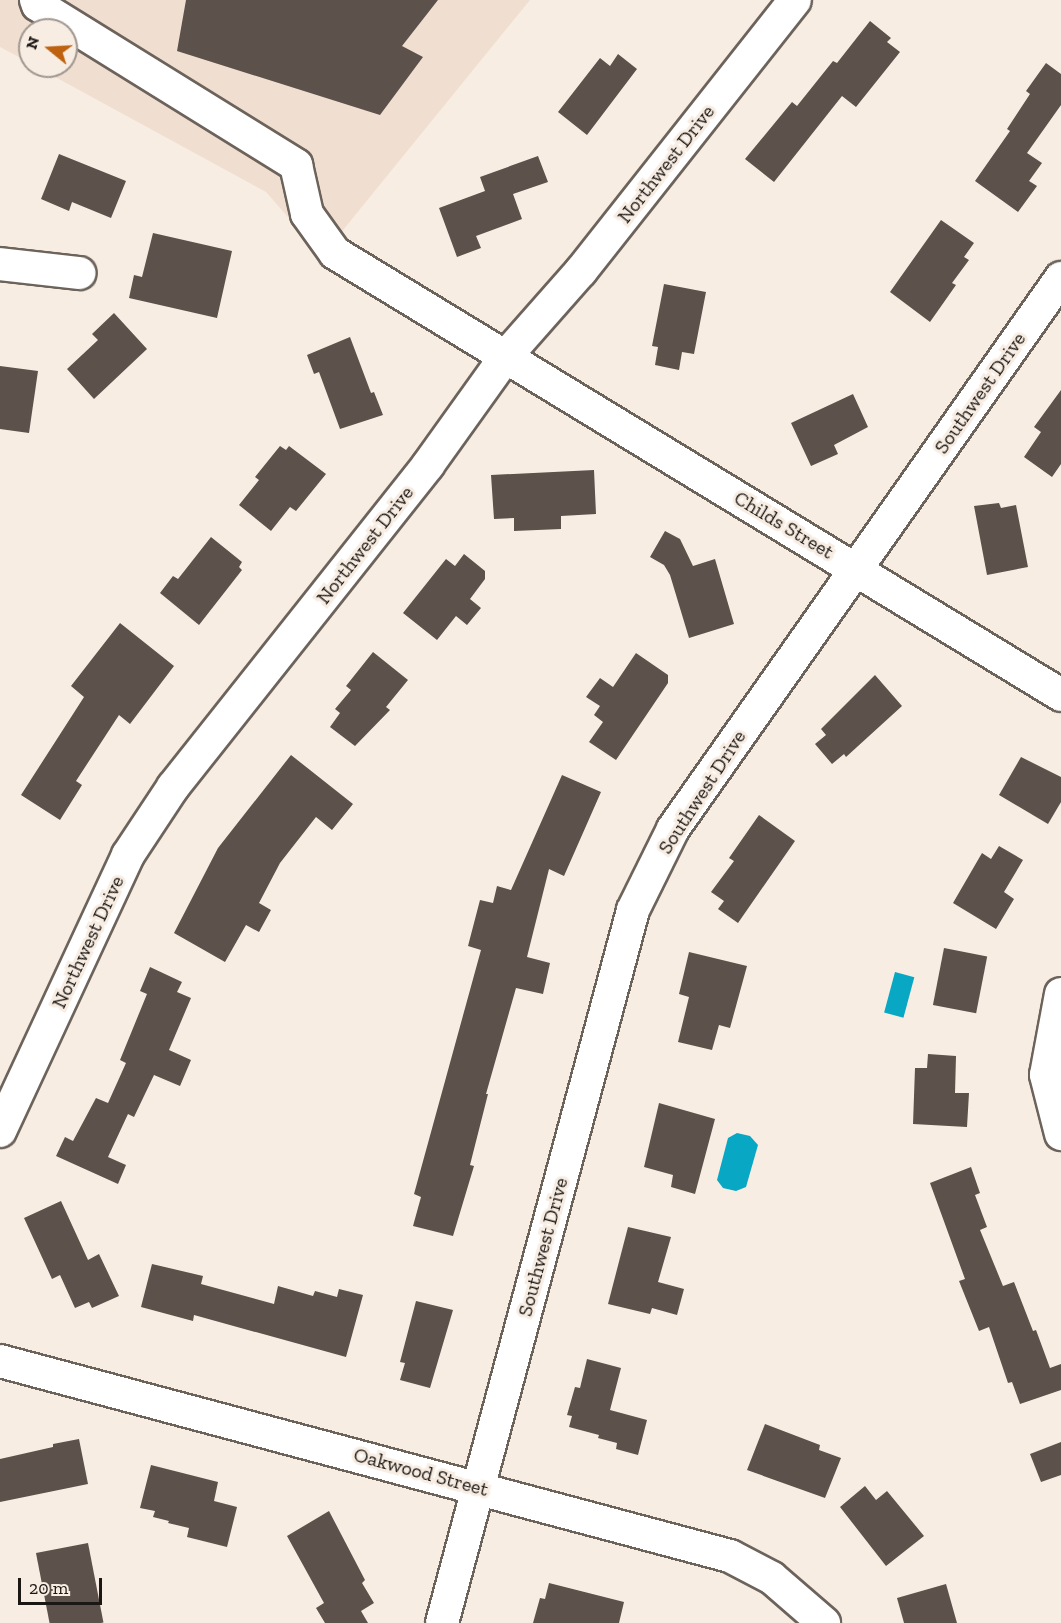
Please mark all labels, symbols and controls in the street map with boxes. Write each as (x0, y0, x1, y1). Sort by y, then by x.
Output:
north arrow (18, 18, 78, 78)
text: N (21, 34, 43, 52)
street label: Northwest Drive (612, 100, 720, 228)
street label: Southwest Drive (929, 328, 1031, 458)
street label: Northwest Drive (311, 481, 419, 609)
street label: Childs Street (730, 486, 838, 564)
street label: Southwest Drive (653, 726, 751, 858)
street label: Northwest Drive (47, 872, 129, 1012)
street label: Southwest Drive (513, 1175, 573, 1319)
street label: Oakwood Street (351, 1443, 491, 1501)
scale bar (21, 1566, 105, 1604)
text: 20 m (29, 1577, 68, 1599)

